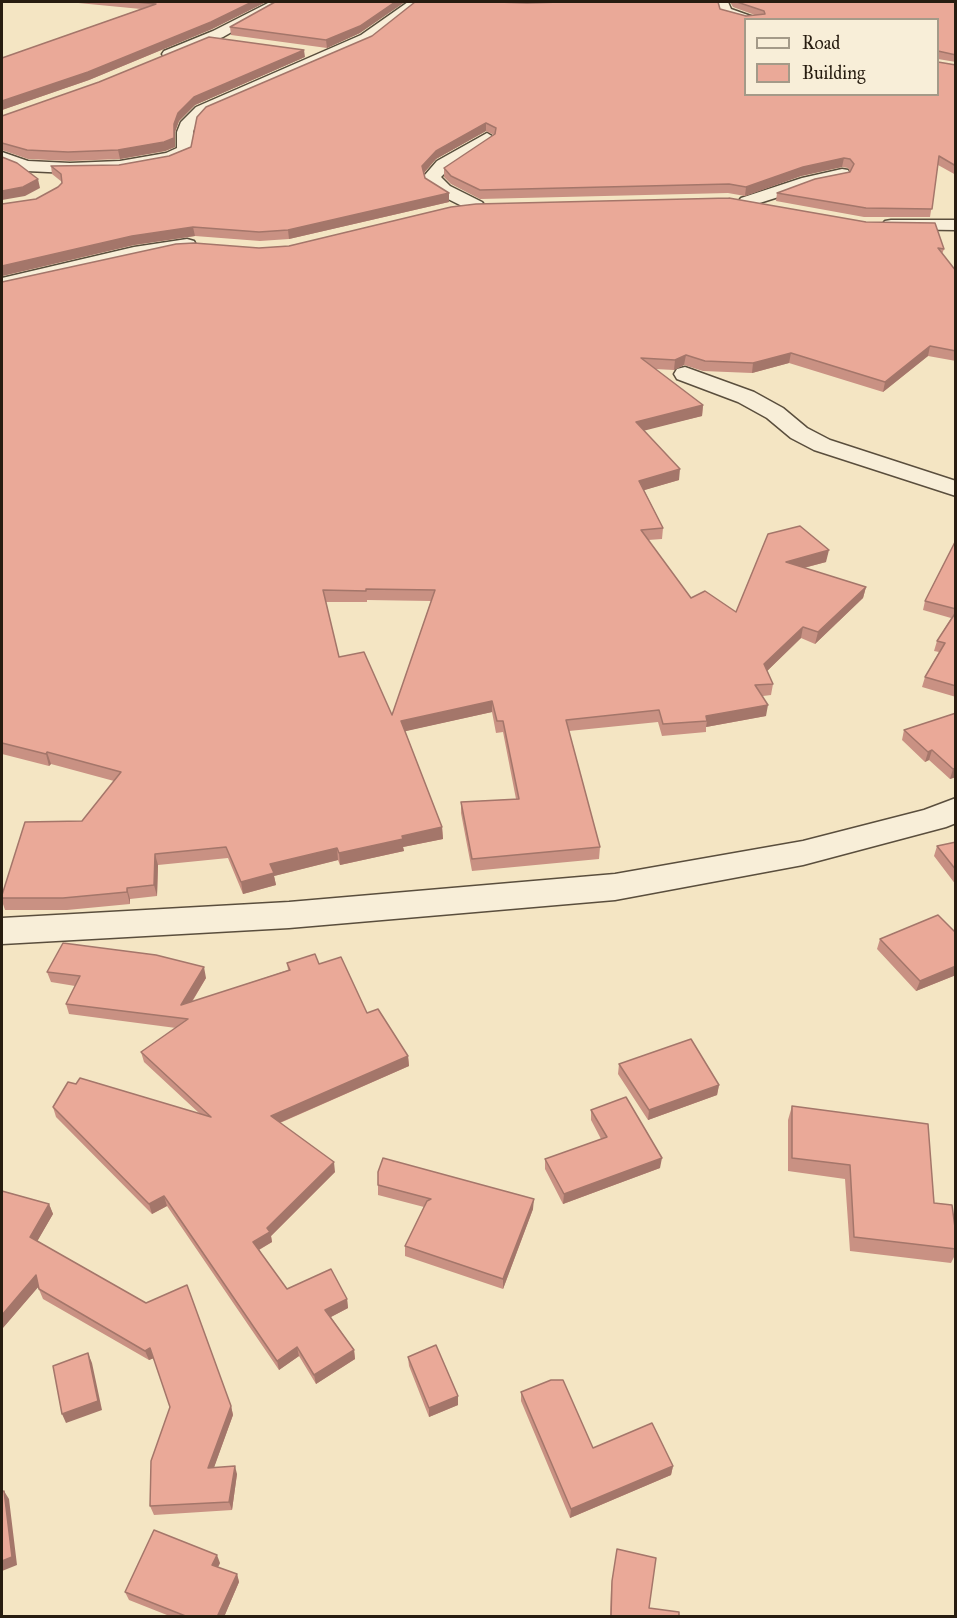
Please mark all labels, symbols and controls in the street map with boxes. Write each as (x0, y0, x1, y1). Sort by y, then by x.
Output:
legend (744, 18, 939, 96)
text: Road (802, 32, 840, 54)
text: Building (802, 62, 865, 84)

